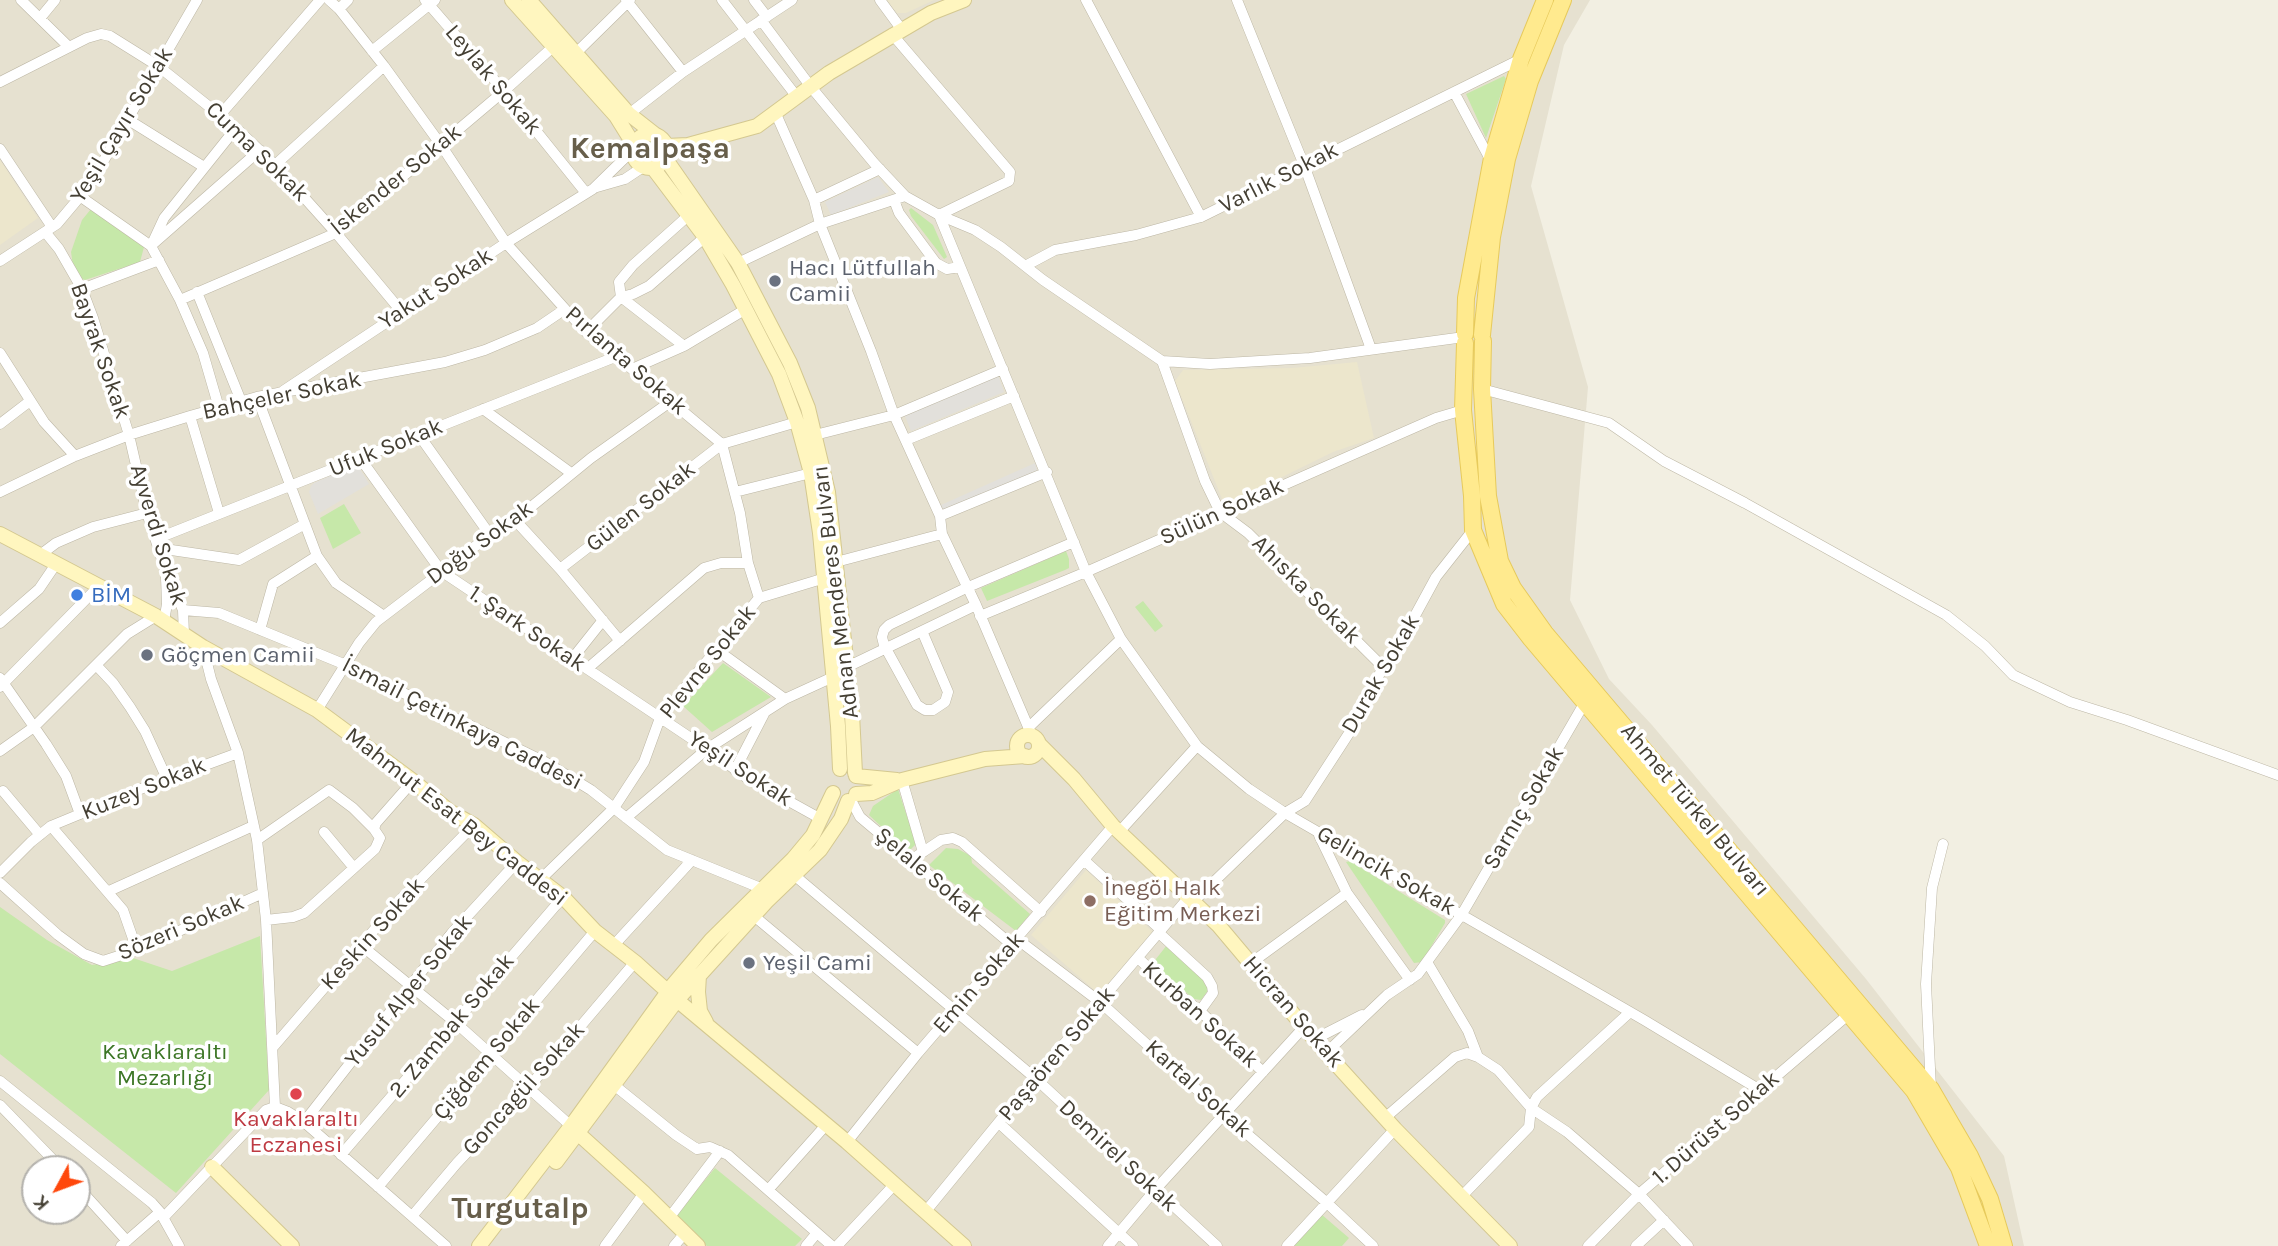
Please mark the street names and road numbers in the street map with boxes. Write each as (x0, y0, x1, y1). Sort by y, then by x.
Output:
street label: Leylak Sokak (439, 19, 547, 141)
street label: Yeşil Çayır Sokak (65, 42, 179, 208)
street label: Cuma Sokak (200, 96, 314, 208)
street label: İskender Sokak (325, 118, 467, 242)
street label: Varlık Sokak (1215, 136, 1343, 220)
street label: Yakut Sokak (374, 242, 498, 336)
street label: Bayrak Sokak (64, 279, 136, 423)
street label: Pırlanta Sokak (559, 300, 693, 422)
street label: Bahçeler Sokak (200, 366, 364, 426)
street label: Ufuk Sokak (325, 413, 447, 483)
street label: Gülen Sokak (581, 456, 701, 558)
street label: Ayverdi Sokak (123, 461, 193, 609)
street label: Adnan Menderes Bulvarı (807, 464, 865, 720)
street label: Sülün Sokak (1156, 472, 1288, 552)
street label: Doğu Sokak (421, 495, 539, 591)
street label: Ahıska Sokak (1246, 530, 1366, 650)
street label: 1. Şark Sokak (463, 580, 591, 678)
street label: Plevne Sokak (654, 599, 762, 725)
street label: Durak Sokak (1336, 609, 1426, 739)
street label: İsmail Çetinkaya Caddesi (337, 651, 587, 797)
street label: Ahmet Türkel Bulvarı (1615, 718, 1775, 902)
street label: Mahmut Esat Bey Caddesi (339, 722, 573, 912)
street label: Yeşil Sokak (683, 725, 797, 813)
street label: Sarnıç Sokak (1478, 741, 1570, 875)
street label: Kuzey Sokak (78, 752, 210, 826)
street label: Gelincik Sokak (1312, 820, 1460, 922)
street label: Şelale Sokak (869, 821, 989, 929)
street label: Keskin Sokak (315, 872, 431, 996)
street label: Sözeri Sokak (114, 889, 248, 967)
street label: Yusuf Alper Sokak (339, 909, 479, 1073)
street label: Emin Sokak (927, 927, 1031, 1039)
street label: 2. Zambak Sokak (383, 948, 521, 1104)
street label: Hicran Sokak (1237, 950, 1349, 1074)
street label: Kurban Sokak (1136, 956, 1264, 1074)
street label: Paşaören Sokak (993, 981, 1121, 1127)
street label: Çiğdem Sokak (428, 992, 546, 1126)
street label: Goncagül Sokak (457, 1017, 591, 1161)
street label: Kartal Sokak (1139, 1034, 1257, 1144)
street label: 1. Dürüst Sokak (1647, 1065, 1785, 1191)
street label: Demirel Sokak (1053, 1094, 1183, 1218)

